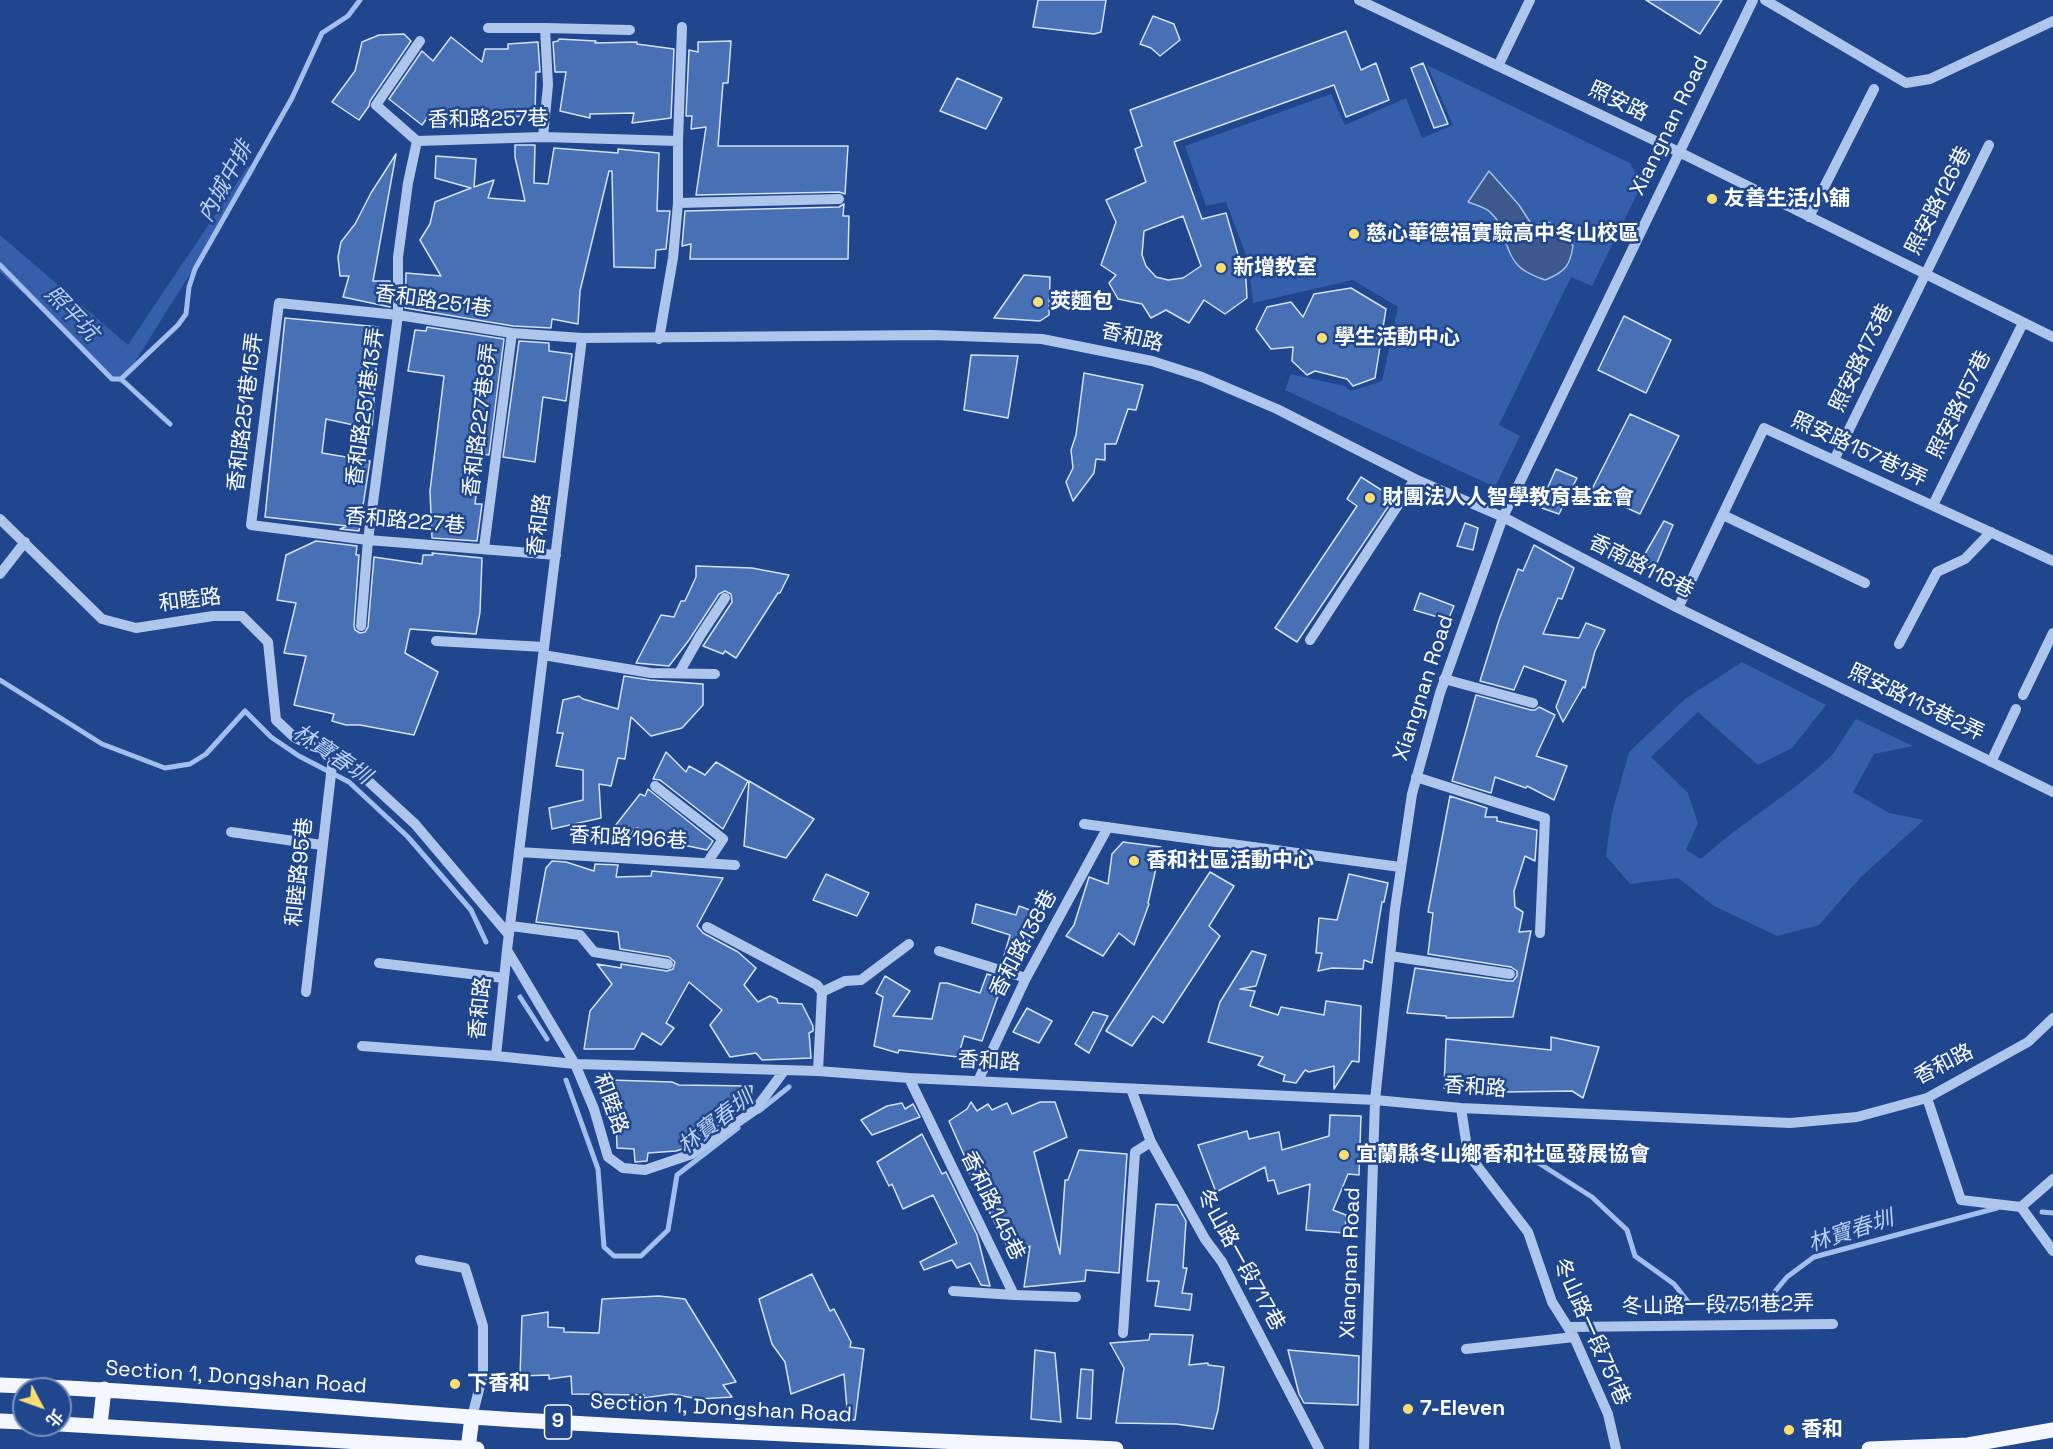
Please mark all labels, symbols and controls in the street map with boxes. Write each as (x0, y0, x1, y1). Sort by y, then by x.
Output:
street label: Xiangnan Road (1625, 52, 1715, 200)
street label: 照安路 (1584, 77, 1652, 127)
street label: 香和路257巷 (427, 106, 549, 134)
water label: 內城中排 (193, 137, 259, 227)
street label: 照安路126巷 (1901, 143, 1977, 259)
place label: 友善生活小舖 (1724, 186, 1850, 212)
marker: 友善生活小舖 (1705, 192, 1719, 206)
place label: 慈心華德福實驗高中冬山校區 (1366, 221, 1639, 247)
marker: 慈心華德福實驗高中冬山校區 (1347, 227, 1361, 241)
place label: 新增教室 (1233, 255, 1317, 281)
marker: 新增教室 (1214, 261, 1228, 275)
water label: 照平坑 (39, 281, 103, 347)
street label: 香和路251巷 (373, 281, 493, 323)
place label: 莢麵包 (1050, 289, 1113, 315)
marker: 莢麵包 (1031, 295, 1045, 309)
street label: 照安路173巷 (1825, 300, 1899, 416)
street label: 香和路 (1098, 319, 1166, 357)
place label: 學生活動中心 (1334, 325, 1460, 351)
street label: 香和路251巷13弄 (342, 326, 390, 488)
street label: 香和路251巷15弄 (224, 331, 268, 493)
marker: 學生活動中心 (1315, 331, 1329, 345)
street label: 香和路227巷8弄 (459, 341, 503, 499)
street label: 照安路157巷 (1923, 347, 1997, 463)
street label: 照安路157巷1弄 (1787, 408, 1931, 492)
place label: 財團法人人智學教育基金會 (1382, 485, 1634, 511)
marker: 財團法人人智學教育基金會 (1363, 491, 1377, 505)
street label: 香和路 (524, 492, 556, 558)
street label: 香和路227巷 (344, 504, 466, 540)
street label: 香南路118巷 (1584, 530, 1698, 604)
street label: 和睦路 (157, 585, 223, 617)
street label: Xiangnan Road (1389, 612, 1459, 764)
street label: 照安路113巷2弄 (1844, 659, 1988, 747)
water label: 林寶春圳 (287, 719, 375, 791)
street label: 和睦路95巷 (282, 816, 318, 928)
street label: 香和路196巷 (568, 823, 688, 855)
place label: 香和社區活動中心 (1146, 848, 1314, 874)
marker: 香和社區活動中心 (1127, 854, 1141, 868)
street label: 香和路138巷 (985, 886, 1063, 1002)
street label: 香和路 (465, 975, 497, 1041)
street label: 香和路 (1910, 1039, 1978, 1091)
street label: 香和路 (957, 1048, 1021, 1076)
street label: 和睦路 (587, 1070, 633, 1138)
street label: 香和路 (1443, 1073, 1507, 1103)
water label: 林寶春圳 (673, 1086, 759, 1160)
place label: 宜蘭縣冬山鄉香和社區發展協會 (1356, 1142, 1650, 1168)
street label: 香和路145巷 (955, 1147, 1029, 1265)
marker: 宜蘭縣冬山鄉香和社區發展協會 (1337, 1148, 1351, 1162)
street label: 冬山路一段717巷 (1191, 1185, 1289, 1335)
street label: Xiangnan Road (1336, 1187, 1366, 1339)
water label: 林寶春圳 (1805, 1206, 1897, 1258)
street label: 冬山路一段751巷 (1547, 1254, 1635, 1410)
street label: 冬山路一段751巷2弄 (1622, 1292, 1814, 1320)
street label: Section 1, Dongshan Road (104, 1356, 368, 1400)
place label: 下香和 (467, 1371, 530, 1397)
north arrow (12, 1377, 72, 1437)
marker: 下香和 (448, 1377, 462, 1391)
street label: Section 1, Dongshan Road (590, 1390, 852, 1428)
place label: 7-Eleven (1420, 1396, 1505, 1422)
marker: 7-Eleven (1401, 1402, 1415, 1416)
text: 北 (41, 1405, 68, 1431)
road number: 9 (544, 1405, 572, 1439)
place label: 香和 (1801, 1417, 1843, 1443)
marker: 香和 (1782, 1423, 1796, 1437)

